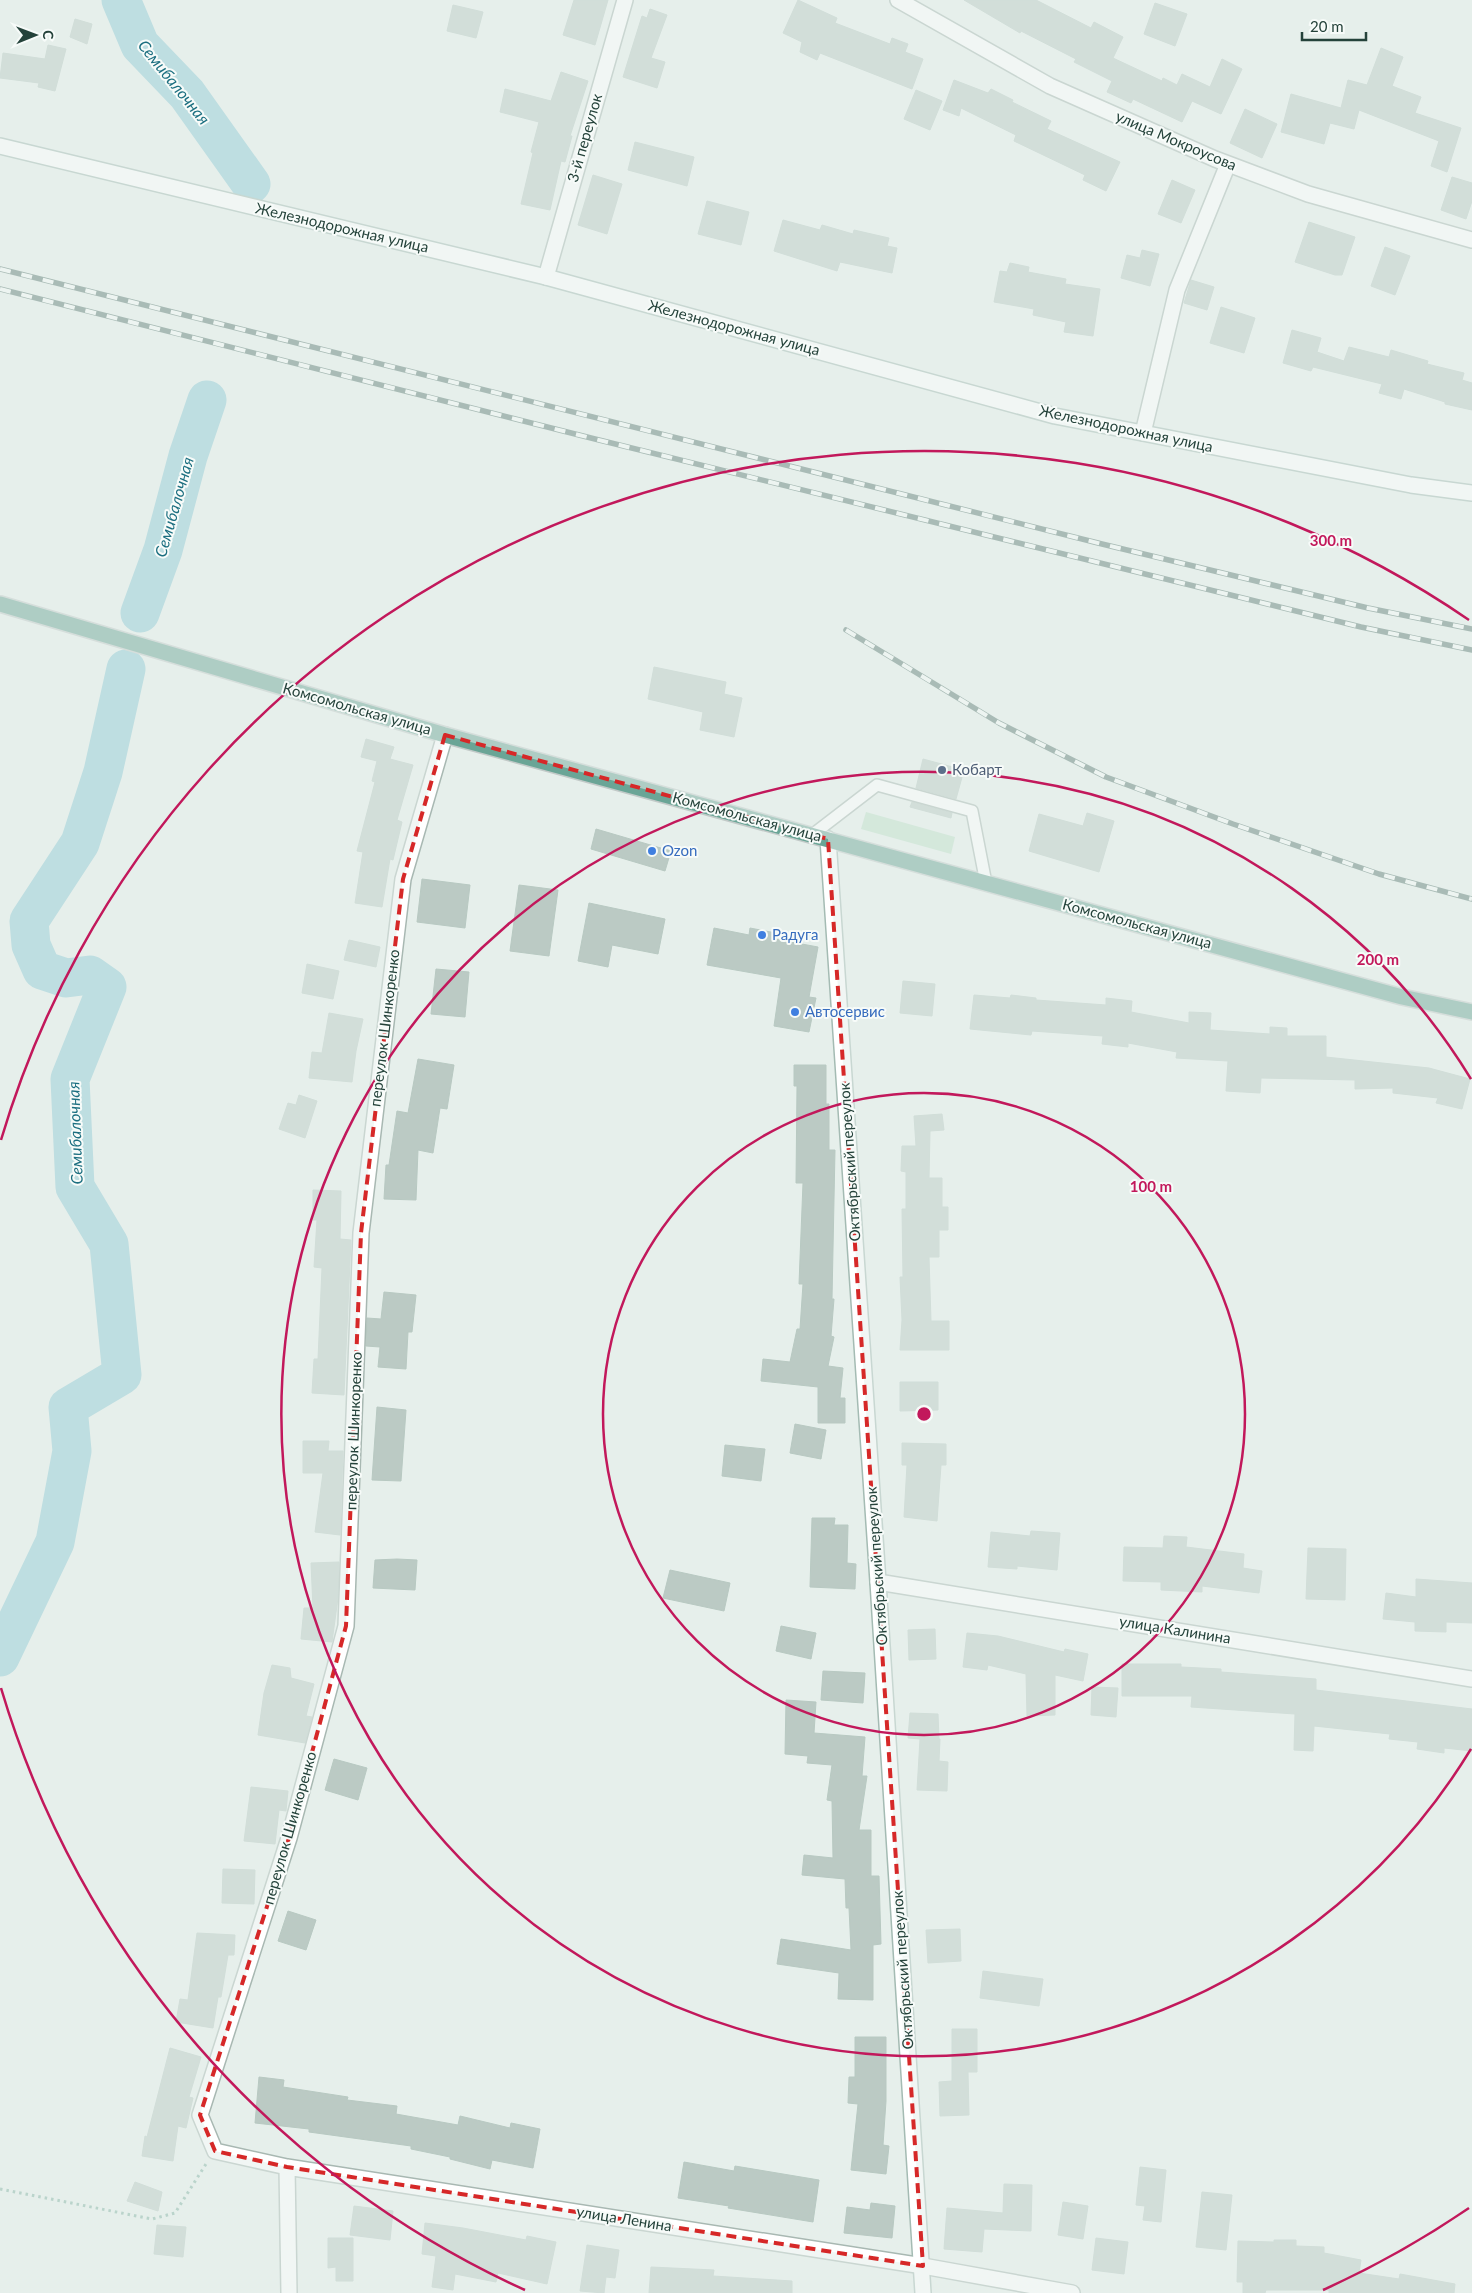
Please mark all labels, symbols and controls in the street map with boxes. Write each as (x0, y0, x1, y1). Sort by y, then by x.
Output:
north arrow (10, 10, 60, 60)
scale bar (1302, 10, 1366, 42)
text: 20 m (1310, 17, 1344, 35)
text: С (40, 30, 57, 40)
water label: Семибалочная (135, 36, 214, 128)
street label: 3-й переулок (563, 91, 605, 184)
street label: улица Мокроусова (1113, 107, 1239, 174)
street label: Железнодорожная улица (254, 198, 431, 256)
street label: Железнодорожная улица (646, 295, 822, 359)
street label: Железнодорожная улица (1038, 401, 1215, 455)
water label: Семибалочная (150, 455, 197, 559)
text: 300 m (1310, 531, 1352, 549)
street label: Комсомольская улица (281, 678, 434, 738)
place label: Кобарт (952, 760, 1002, 778)
marker: Кобарт (936, 764, 948, 776)
street label: Комсомольская улица (671, 787, 824, 845)
place label: Ozon (662, 841, 697, 859)
marker: Ozon (646, 845, 658, 857)
street label: Комсомольская улица (1061, 894, 1214, 952)
place label: Радуга (772, 925, 818, 943)
marker: Радуга (756, 929, 768, 941)
street label: переулок Шинкоренко (365, 948, 403, 1108)
text: 200 m (1357, 950, 1399, 968)
place label: Автосервис (805, 1002, 885, 1020)
marker: Автосервис (789, 1006, 801, 1018)
water label: Семибалочная (63, 1081, 86, 1185)
street label: Октябрьский переулок (834, 1082, 864, 1242)
text: 100 m (1130, 1177, 1172, 1195)
street label: переулок Шинкоренко (341, 1352, 365, 1510)
centre of rings (915, 1405, 933, 1423)
street label: Октябрьский переулок (861, 1486, 891, 1646)
street label: улица Калинина (1118, 1611, 1232, 1647)
street label: переулок Шинкоренко (259, 1749, 319, 1906)
street label: Октябрьский переулок (887, 1890, 917, 2050)
street label: улица Ленина (575, 2202, 673, 2234)

